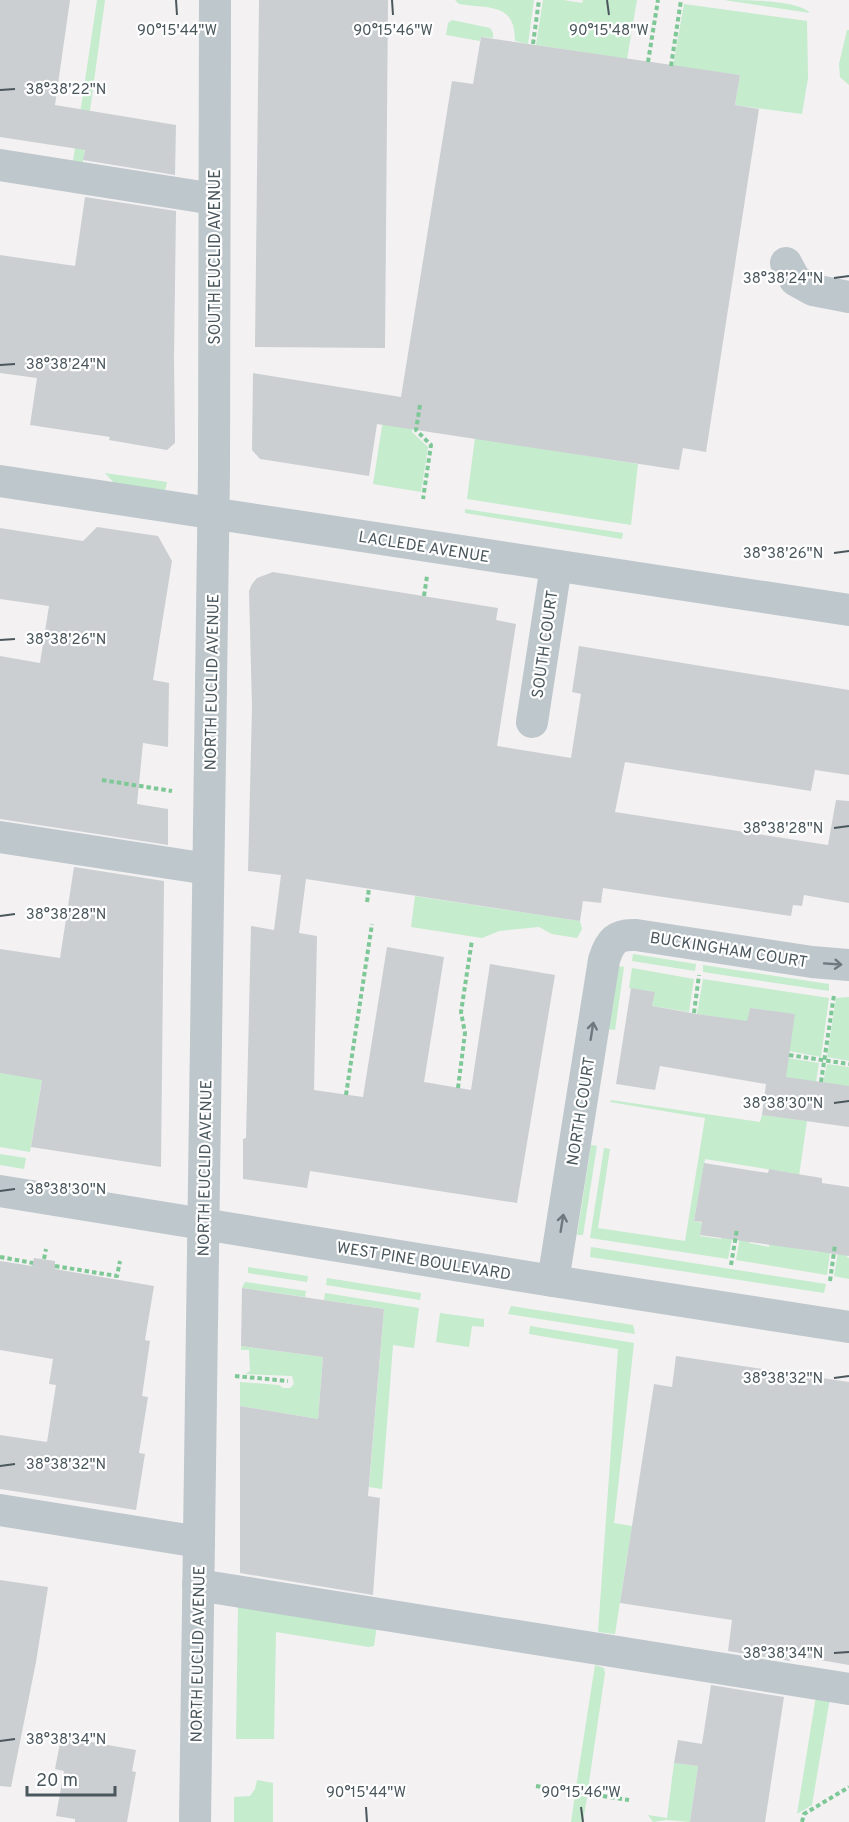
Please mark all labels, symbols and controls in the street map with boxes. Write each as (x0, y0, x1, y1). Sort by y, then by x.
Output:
text: 90°15'44"W (137, 22, 217, 41)
text: 90°15'46"W (353, 22, 433, 41)
text: 90°15'48"W (569, 22, 649, 41)
text: 38°38'22"N (26, 81, 106, 100)
street label: SOUTH EUCLID AVENUE (206, 169, 226, 345)
text: 38°38'24"N (743, 270, 823, 289)
text: 38°38'24"N (26, 356, 106, 375)
street label: LACLEDE AVENUE (357, 528, 491, 568)
text: 38°38'26"N (743, 545, 823, 564)
street label: SOUTH COURT (528, 589, 563, 700)
street label: NORTH EUCLID AVENUE (201, 594, 225, 771)
text: 38°38'26"N (26, 631, 106, 650)
text: 38°38'28"N (743, 820, 823, 839)
text: 38°38'28"N (26, 906, 106, 925)
street label: BUCKINGHAM COURT (648, 929, 809, 973)
one-way arrow (822, 959, 842, 970)
one-way arrow (587, 1021, 598, 1041)
street label: NORTH COURT (564, 1056, 600, 1167)
street label: NORTH EUCLID AVENUE (194, 1080, 218, 1257)
text: 38°38'30"N (743, 1095, 823, 1114)
text: 38°38'30"N (26, 1181, 106, 1200)
one-way arrow (556, 1214, 567, 1234)
street label: WEST PINE BOULEVARD (335, 1238, 512, 1286)
text: 38°38'32"N (743, 1370, 823, 1389)
text: 38°38'32"N (26, 1456, 106, 1475)
street label: NORTH EUCLID AVENUE (187, 1566, 211, 1743)
text: 38°38'34"N (743, 1645, 823, 1664)
text: 38°38'34"N (26, 1731, 106, 1750)
scale bar (27, 1759, 116, 1797)
text: 20 m (36, 1770, 78, 1793)
text: 90°15'44"W (326, 1784, 406, 1803)
text: 90°15'46"W (541, 1784, 621, 1803)

